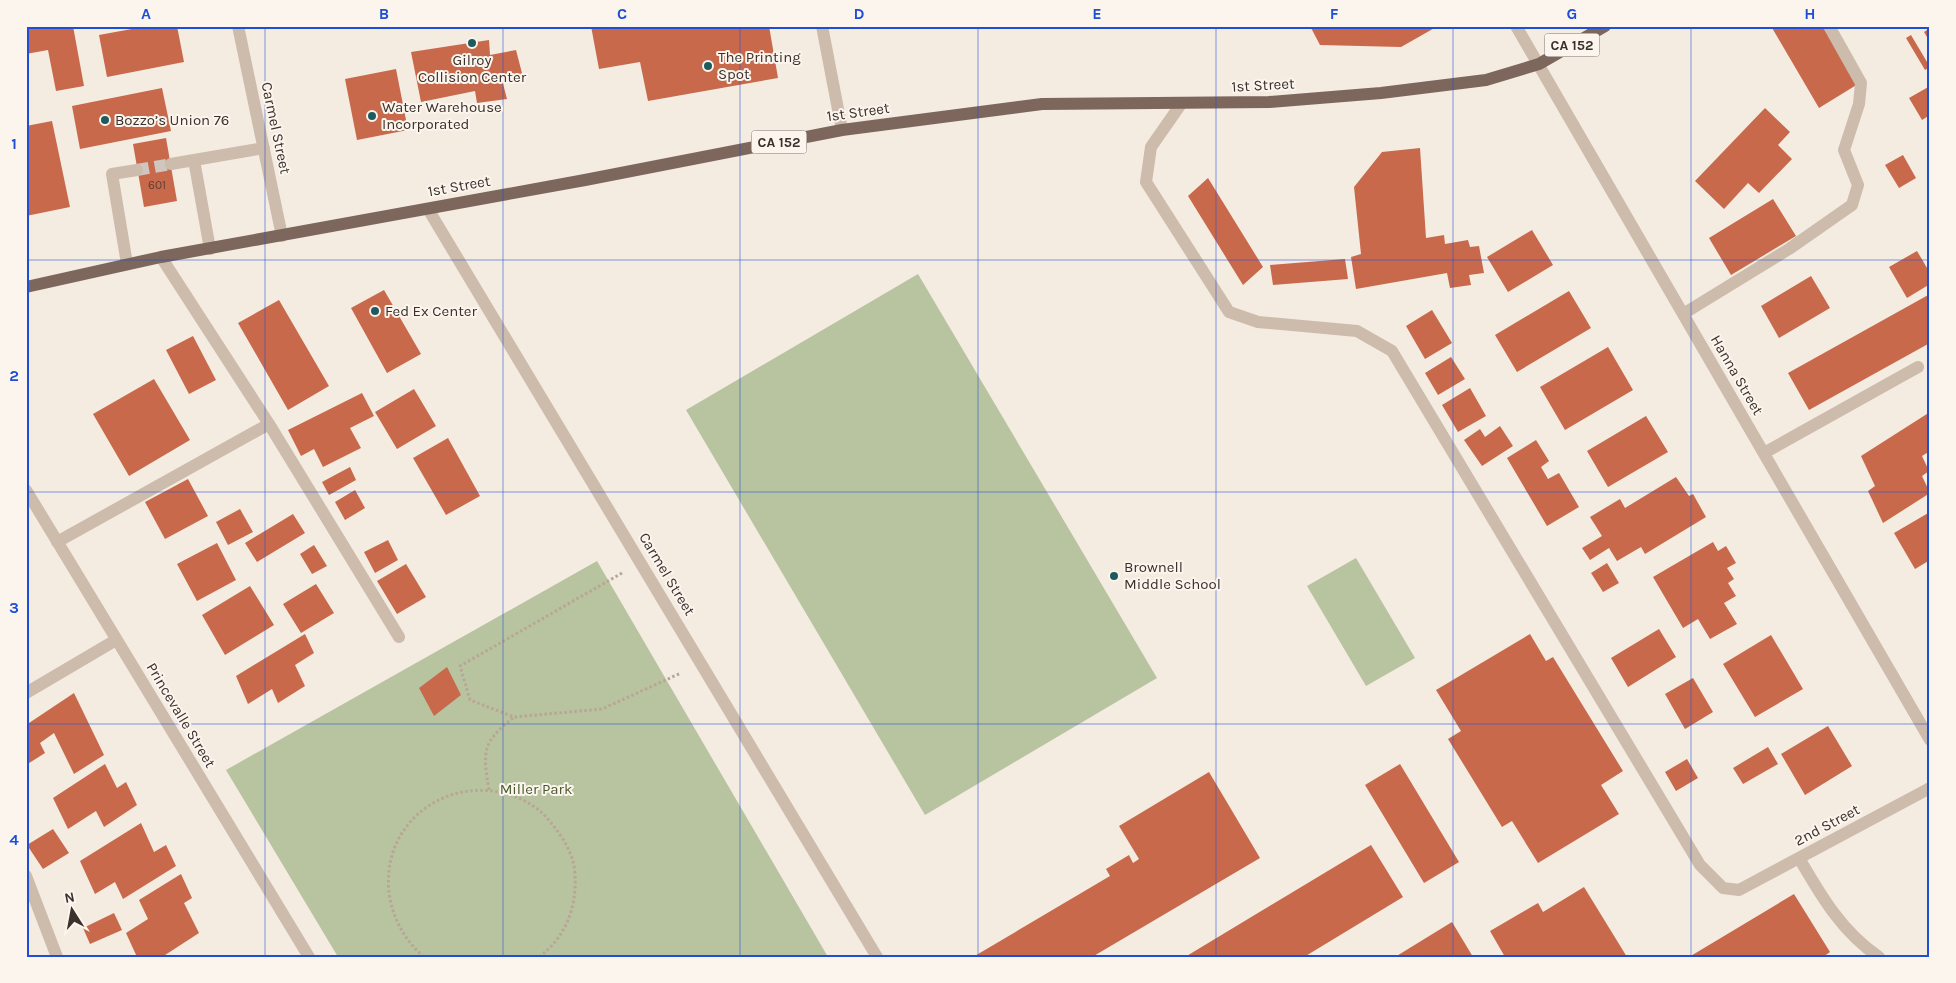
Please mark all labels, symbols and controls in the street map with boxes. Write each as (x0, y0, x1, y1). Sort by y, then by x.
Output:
text: A (141, 4, 151, 23)
text: B (379, 4, 389, 23)
text: C (617, 4, 627, 23)
text: D (854, 4, 865, 23)
text: E (1092, 4, 1102, 23)
text: F (1330, 4, 1339, 23)
text: G (1567, 4, 1577, 23)
text: H (1804, 4, 1816, 23)
road number: CA 152 (1544, 34, 1600, 56)
marker: Gilroy Collision Center (466, 37, 478, 49)
place label: The Printing Spot (718, 48, 801, 83)
place label: Gilroy Collision Center (418, 51, 527, 86)
marker: The Printing Spot (702, 60, 714, 72)
street label: 1st Street (1231, 74, 1295, 96)
street label: Carmel Street (257, 80, 295, 176)
place label: Water Warehouse Incorporated (382, 98, 502, 133)
street label: 1st Street (825, 99, 891, 125)
marker: Water Warehouse Incorporated (366, 110, 378, 122)
place label: Bozzo’s Union 76 (115, 111, 229, 129)
marker: Bozzo’s Union 76 (99, 114, 111, 126)
road number: CA 152 (752, 130, 806, 154)
text: 1 (11, 134, 17, 153)
street label: 1st Street (426, 172, 492, 200)
house number: 601 (148, 178, 166, 192)
place label: Fed Ex Center (385, 302, 478, 320)
marker: Fed Ex Center (369, 305, 381, 317)
street label: Hanna Street (1707, 332, 1767, 419)
text: 2 (9, 366, 19, 385)
street label: Carmel Street (635, 529, 699, 619)
place label: Brownell Middle School (1124, 558, 1221, 593)
marker: Brownell Middle School (1108, 570, 1120, 582)
text: 3 (9, 598, 19, 617)
street label: Princevalle Street (143, 659, 220, 771)
park label: Miller Park (500, 780, 572, 798)
street label: 2nd Street (1791, 800, 1863, 850)
text: 4 (9, 830, 19, 849)
north arrow (48, 886, 98, 936)
text: N (63, 888, 76, 907)

